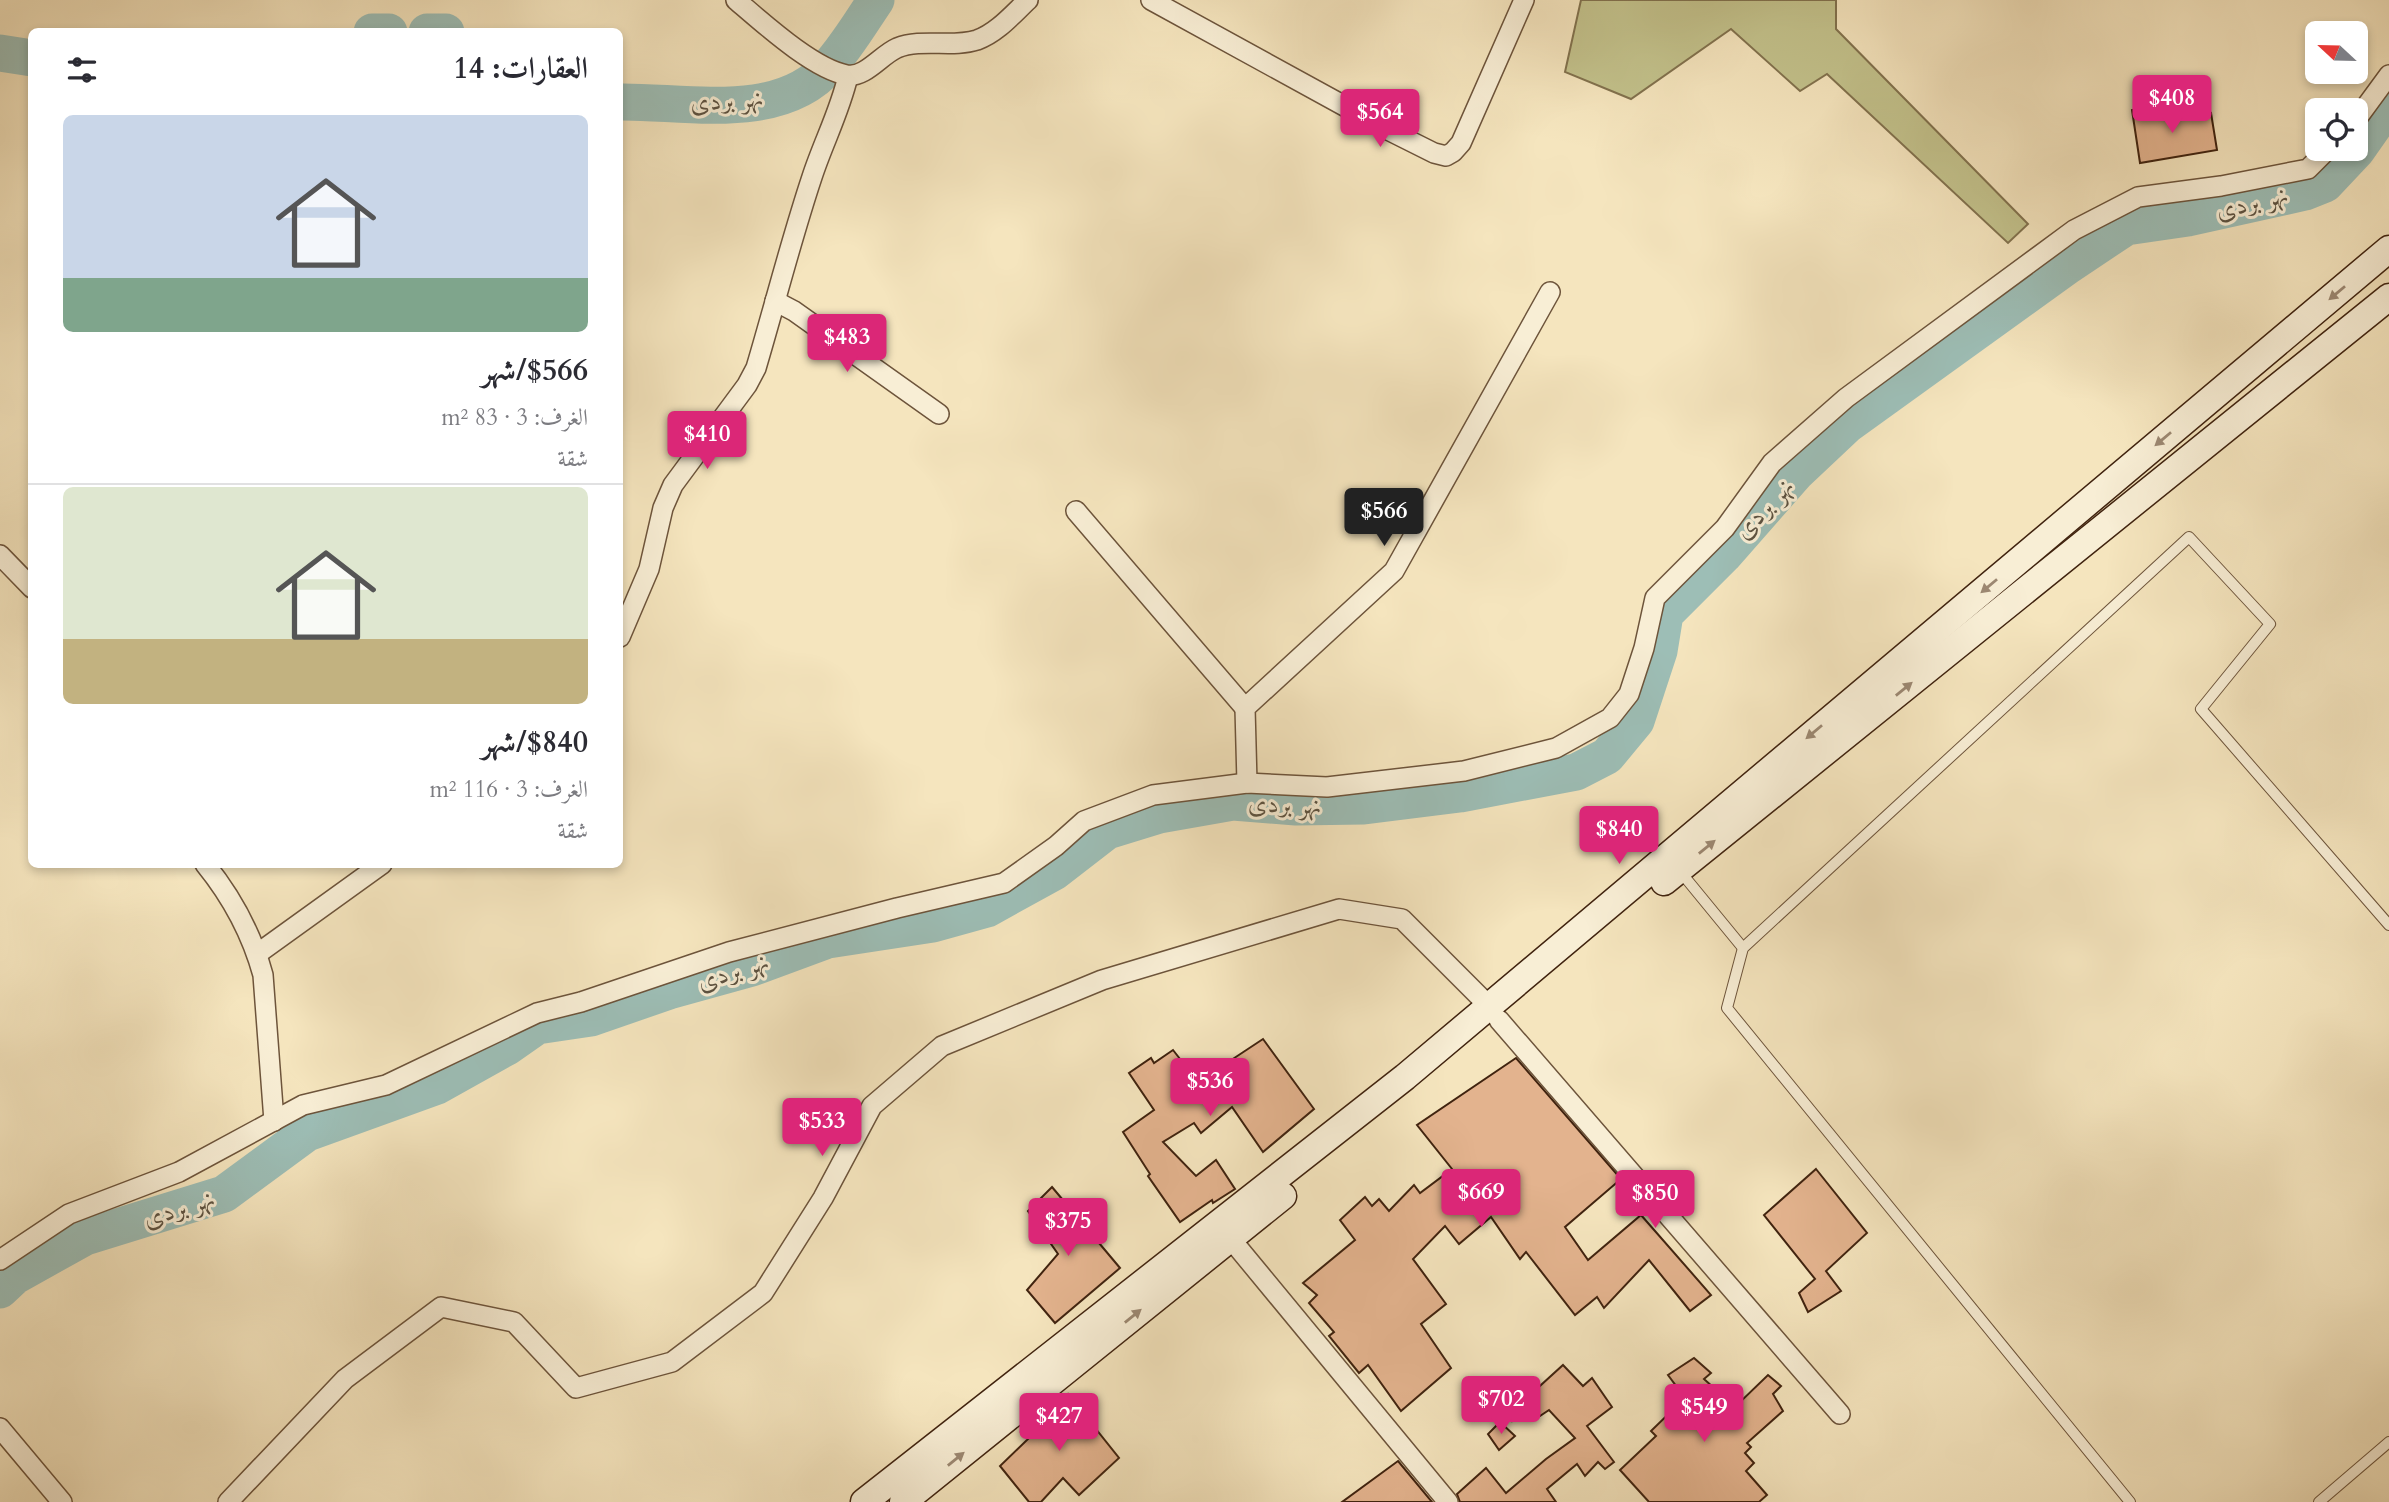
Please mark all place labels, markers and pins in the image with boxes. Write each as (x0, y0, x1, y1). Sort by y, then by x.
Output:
pin: $408 (2131, 76, 2213, 135)
pin: $564 (1339, 90, 1421, 149)
pin: $483 (806, 314, 888, 374)
pin: $410 (666, 412, 748, 471)
pin: $566 (1343, 489, 1425, 548)
pin: $840 (1578, 806, 1660, 866)
pin: $536 (1169, 1058, 1251, 1118)
pin: $533 (781, 1098, 863, 1158)
pin: $669 (1440, 1170, 1522, 1229)
pin: $850 (1614, 1170, 1696, 1230)
pin: $375 (1027, 1198, 1109, 1258)
pin: $702 (1460, 1376, 1542, 1436)
pin: $549 (1663, 1384, 1745, 1444)
pin: $427 (1018, 1394, 1100, 1453)

